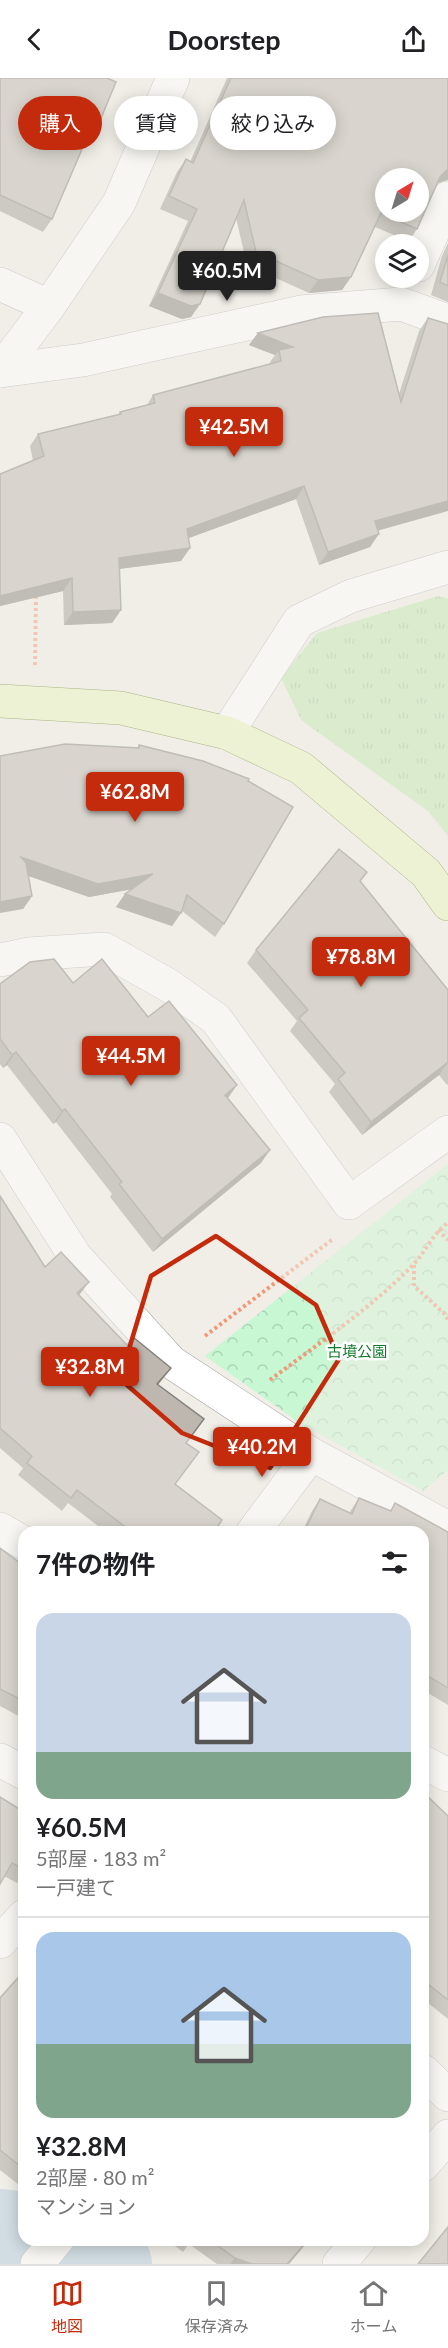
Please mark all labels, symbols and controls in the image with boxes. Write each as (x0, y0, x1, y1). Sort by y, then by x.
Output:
icon: back (18, 23, 51, 56)
text: Doorstep (168, 23, 280, 56)
icon: share (397, 23, 430, 56)
chip: 購入 (18, 96, 102, 150)
chip: 賃貸 (114, 96, 198, 150)
chip: 絞り込み (210, 96, 336, 150)
north arrow (375, 168, 429, 222)
map controls (375, 168, 429, 288)
button: layers (375, 234, 429, 288)
pin: ¥60.5M (178, 251, 276, 302)
text: ¥60.5M (192, 258, 262, 282)
pin: ¥42.5M (185, 407, 283, 458)
text: ¥42.5M (199, 414, 269, 438)
pin: ¥62.8M (86, 772, 184, 823)
text: ¥62.8M (100, 779, 170, 803)
pin: ¥78.8M (312, 937, 410, 988)
text: ¥78.8M (326, 944, 396, 968)
pin: ¥44.5M (82, 1036, 180, 1087)
text: ¥44.5M (96, 1043, 166, 1067)
park label: 古墳公園 (327, 1342, 387, 1360)
pin: ¥32.8M (41, 1347, 139, 1398)
text: ¥32.8M (55, 1354, 125, 1378)
pin: ¥40.2M (213, 1427, 311, 1478)
text: ¥40.2M (227, 1434, 297, 1458)
icon: filters (378, 1546, 411, 1579)
text: 7件の物件 (36, 1548, 155, 1580)
icon: home (170, 1652, 278, 1760)
text: ¥60.5M (36, 1811, 127, 1843)
text: 5部屋 · 183 m² (36, 1846, 166, 1870)
text: 一戸建て (36, 1875, 116, 1899)
icon: home (170, 1971, 278, 2079)
text: ¥32.8M (36, 2130, 127, 2162)
text: 2部屋 · 80 m² (36, 2165, 155, 2189)
text: マンション (36, 2194, 136, 2218)
tab: 地図 (51, 2277, 84, 2337)
tab: 保存済み (185, 2277, 249, 2337)
tab: ホーム (350, 2277, 397, 2337)

